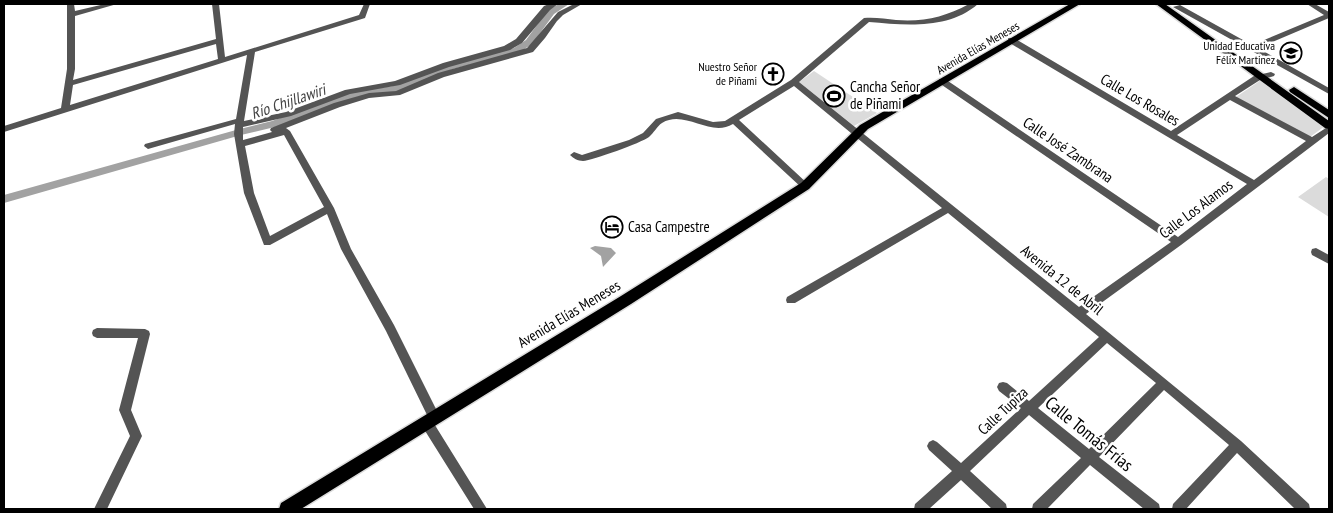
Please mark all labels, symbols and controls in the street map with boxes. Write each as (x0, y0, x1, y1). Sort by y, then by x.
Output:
street label: Avenida Elías Meneses (934, 18, 1022, 77)
place label: Unidad Educativa Félix Martinez (1203, 38, 1275, 67)
school or university icon: Unidad Educativa Félix Martinez (1279, 41, 1303, 65)
place label: Nuestro Señor de Piñami (698, 59, 758, 88)
church icon: Nuestro Señor de Piñami (761, 62, 785, 86)
street label: Calle Los Rosales (1097, 69, 1183, 130)
place label: Cancha Señor de Piñami (850, 77, 921, 113)
water label: Río Chijllawiri (248, 78, 330, 123)
sports icon: Cancha Señor de Piñami (822, 84, 846, 108)
street label: Calle José Zambrana (1020, 112, 1117, 187)
street label: Calle Los Alamos (1155, 175, 1236, 242)
hotel icon: Casa Campestre (600, 215, 624, 239)
place label: Casa Campestre (628, 217, 710, 236)
street label: Avenida 12 de Abril (1017, 241, 1108, 319)
street label: Avenida Elías Meneses (514, 275, 624, 352)
street label: Calle Tupiza (974, 383, 1032, 439)
street label: Calle Tomás Frías (1041, 391, 1138, 476)

